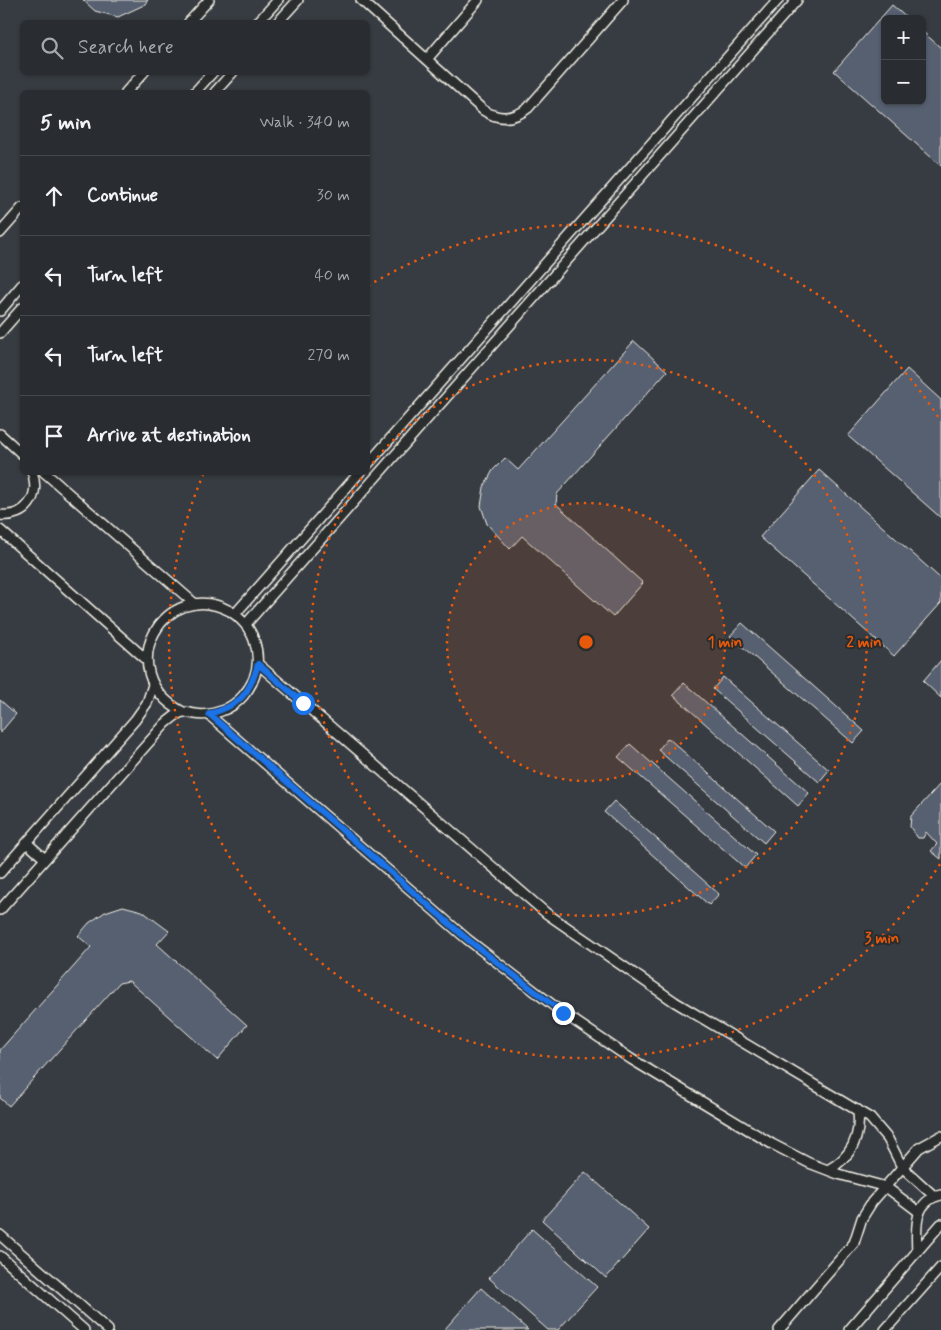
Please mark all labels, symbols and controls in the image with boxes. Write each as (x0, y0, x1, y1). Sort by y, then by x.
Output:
map controls (881, 15, 926, 105)
button: + (881, 15, 926, 60)
search box (20, 20, 370, 75)
icon: search (38, 34, 66, 62)
text: Search here (78, 35, 174, 60)
button: − (881, 60, 926, 105)
text: 5 min (40, 109, 92, 137)
text: Walk · 340 m (260, 112, 350, 133)
icon: ahead (40, 182, 68, 210)
text: Continue (87, 183, 158, 208)
text: 30 m (317, 185, 350, 206)
icon: left (40, 262, 68, 290)
text: Turn left (87, 263, 163, 288)
text: 40 m (314, 265, 350, 286)
icon: left (40, 342, 68, 370)
text: Turn left (87, 343, 163, 368)
text: 270 m (307, 345, 350, 366)
icon: arrive (40, 422, 68, 450)
text: Arrive at destination (87, 423, 251, 448)
centre of rings (577, 633, 595, 651)
text: 1 min (708, 633, 742, 653)
text: 2 min (846, 633, 882, 653)
route start (292, 692, 315, 715)
text: 3 min (865, 929, 899, 949)
route end (552, 1002, 575, 1025)

